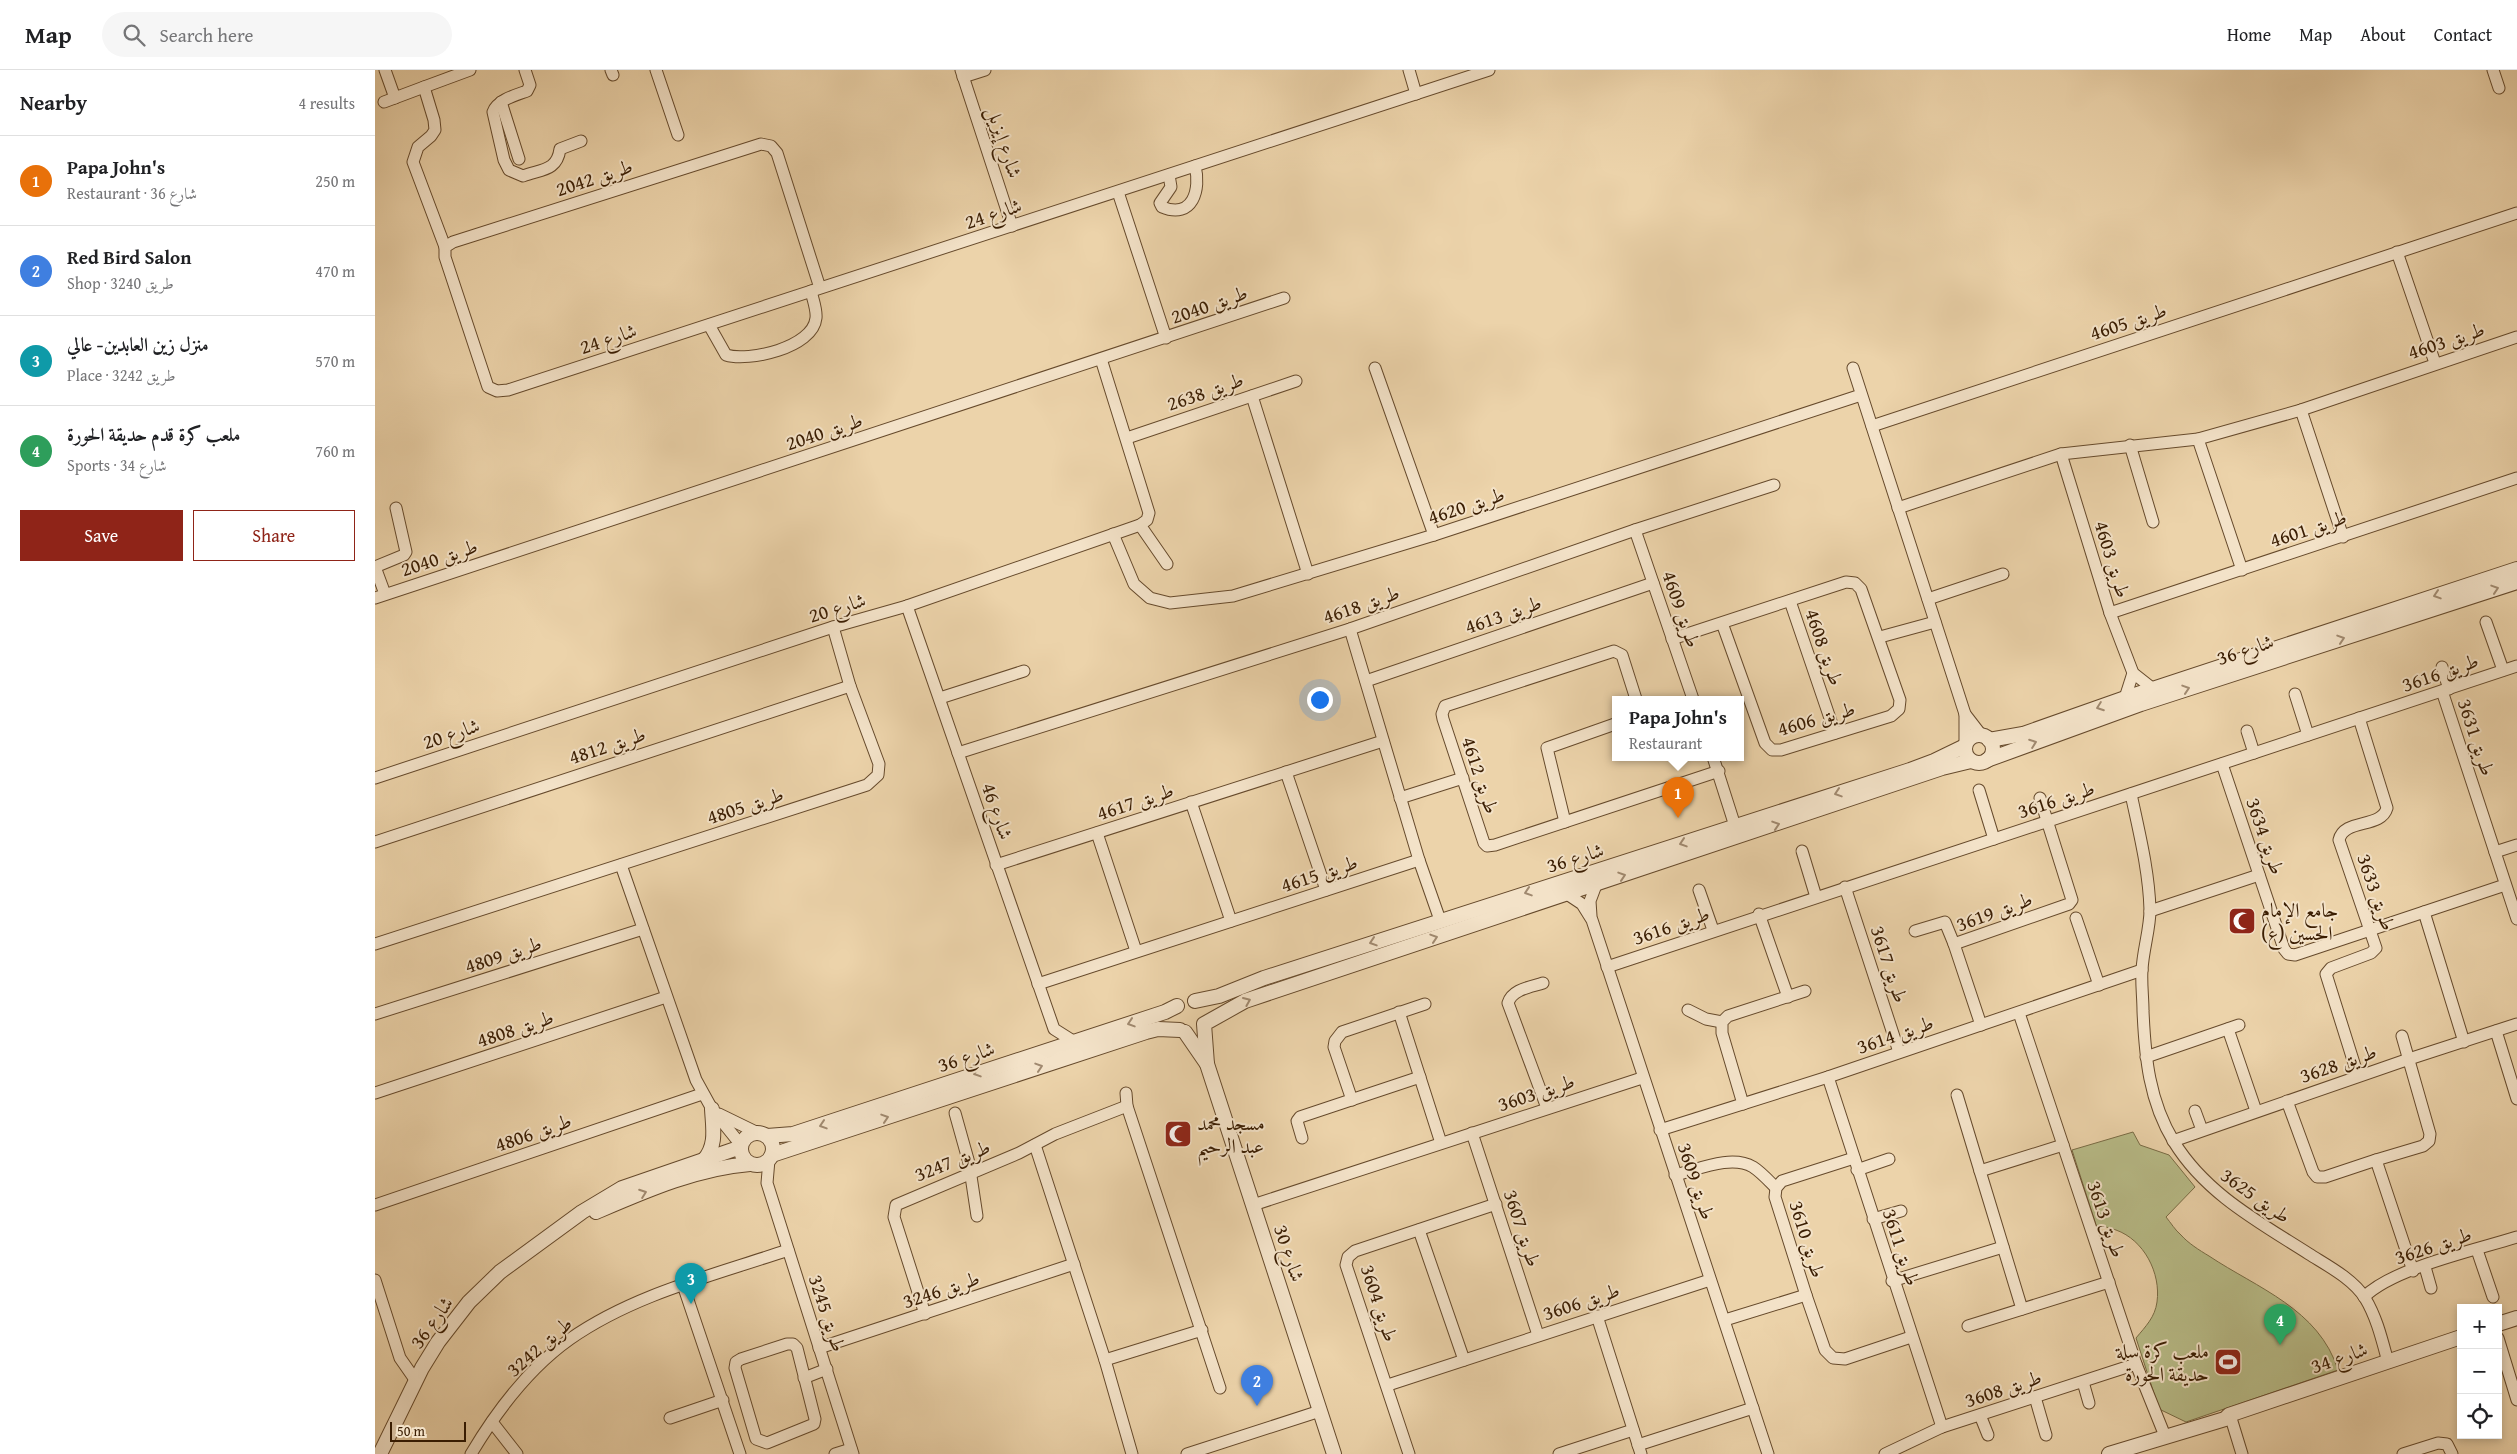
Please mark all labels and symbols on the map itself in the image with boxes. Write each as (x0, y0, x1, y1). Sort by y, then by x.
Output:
street label: شارع إيزيل (976, 102, 1030, 183)
street label: طريق 2042 (552, 151, 636, 203)
street label: شارع 24 (961, 190, 1026, 240)
street label: طريق 2040 (1167, 277, 1251, 331)
street label: طريق 4605 (2086, 295, 2170, 347)
street label: طريق 4603 (2404, 314, 2488, 366)
street label: شارع 24 (576, 315, 641, 365)
street label: طريق 2638 (1163, 364, 1247, 418)
street label: طريق 2040 (782, 405, 866, 457)
street label: طريق 4620 (1424, 479, 1508, 531)
street label: طريق 4601 (2266, 502, 2350, 554)
street label: طريق 4603 (2088, 517, 2138, 601)
street label: طريق 2040 (397, 531, 481, 583)
street label: طريق 4609 (1655, 567, 1709, 651)
street label: طريق 4618 (1319, 577, 1403, 631)
street label: شارع 20 (805, 585, 870, 633)
one-way arrow (2491, 585, 2499, 595)
street label: طريق 4613 (1461, 587, 1545, 641)
one-way arrow (2434, 589, 2442, 599)
street label: طريق 4608 (1798, 605, 1852, 689)
street label: شارع 36 (2213, 626, 2278, 676)
one-way arrow (2336, 635, 2344, 645)
street label: طريق 3616 (2398, 645, 2482, 699)
one-way arrow (2181, 685, 2190, 695)
your location (1307, 687, 1333, 713)
street label: طريق 4606 (1774, 693, 1858, 743)
street label: طريق 3631 (2451, 695, 2503, 779)
one-way arrow (2097, 701, 2105, 711)
street label: شارع 20 (419, 710, 484, 760)
street label: طريق 4812 (565, 719, 649, 771)
street label: طريق 4612 (1455, 733, 1507, 817)
one-way arrow (2028, 739, 2037, 749)
street label: طريق 3616 (2014, 773, 2098, 825)
street label: طريق 4617 (1093, 775, 1177, 827)
pin: 1 (1662, 777, 1694, 818)
street label: طريق 4805 (703, 779, 787, 831)
street label: شارع 46 (971, 779, 1021, 845)
one-way arrow (1834, 787, 1842, 797)
street label: طريق 3634 (2239, 794, 2293, 878)
one-way arrow (1771, 820, 1780, 830)
street label: شارع 36 (1543, 835, 1608, 883)
one-way arrow (1679, 838, 1688, 848)
street label: طريق 4615 (1277, 847, 1361, 899)
street label: طريق 3633 (2350, 850, 2404, 934)
one-way arrow (1617, 872, 1625, 882)
street label: طريق 3619 (1952, 884, 2036, 938)
one-way arrow (1524, 887, 1533, 897)
place label: جامع الإمام الحسين (ع) (2261, 895, 2338, 951)
street label: طريق 3616 (1629, 898, 1713, 952)
mosque icon: جامع الإمام الحسين (ع) (2227, 906, 2257, 936)
street label: طريق 3617 (1864, 922, 1916, 1006)
street label: طريق 4809 (461, 928, 545, 980)
one-way arrow (1430, 934, 1438, 944)
one-way arrow (1370, 936, 1378, 946)
one-way arrow (1242, 997, 1251, 1007)
street label: طريق 4808 (473, 1002, 557, 1054)
street label: طريق 3614 (1853, 1007, 1937, 1061)
one-way arrow (1128, 1017, 1136, 1027)
street label: شارع 36 (934, 1033, 999, 1083)
street label: طريق 3628 (2296, 1036, 2380, 1090)
one-way arrow (1034, 1063, 1043, 1073)
street label: طريق 3603 (1494, 1066, 1578, 1118)
one-way arrow (973, 1067, 981, 1077)
street label: طريق 4806 (491, 1105, 575, 1159)
place label: مسجد محمد عبد الرحيم (1197, 1108, 1265, 1166)
one-way arrow (880, 1114, 888, 1124)
one-way arrow (819, 1119, 827, 1129)
mosque icon: مسجد محمد عبد الرحيم (1163, 1119, 1193, 1149)
street label: طريق 3247 (910, 1132, 994, 1188)
street label: طريق 3609 (1671, 1139, 1723, 1223)
street label: طريق 3625 (2215, 1160, 2297, 1230)
street label: طريق 3613 (2080, 1177, 2134, 1261)
street label: طريق 3607 (1497, 1186, 1549, 1270)
one-way arrow (638, 1189, 647, 1199)
street label: طريق 3610 (1783, 1197, 1833, 1281)
street label: طريق 3611 (1876, 1205, 1928, 1289)
street label: طريق 3626 (2391, 1219, 2475, 1271)
street label: شارع 30 (1263, 1221, 1313, 1286)
street label: طريق 3604 (1354, 1261, 1406, 1345)
pin: 3 (675, 1263, 707, 1304)
street label: طريق 3246 (899, 1263, 983, 1315)
street label: طريق 3245 (802, 1271, 854, 1355)
street label: طريق 3606 (1539, 1275, 1623, 1327)
street label: شارع 36 (402, 1290, 463, 1356)
pin: 4 (2264, 1304, 2296, 1345)
street label: طريق 3242 (499, 1309, 579, 1383)
street label: شارع 34 (2307, 1334, 2373, 1384)
place label: ملعب كرة سلة حديقة الحورة (2115, 1336, 2209, 1388)
sports icon: ملعب كرة سلة حديقة الحورة (2213, 1347, 2243, 1377)
street label: طريق 3608 (1961, 1362, 2045, 1414)
pin: 2 (1241, 1365, 1273, 1406)
scale bar (390, 1419, 466, 1442)

